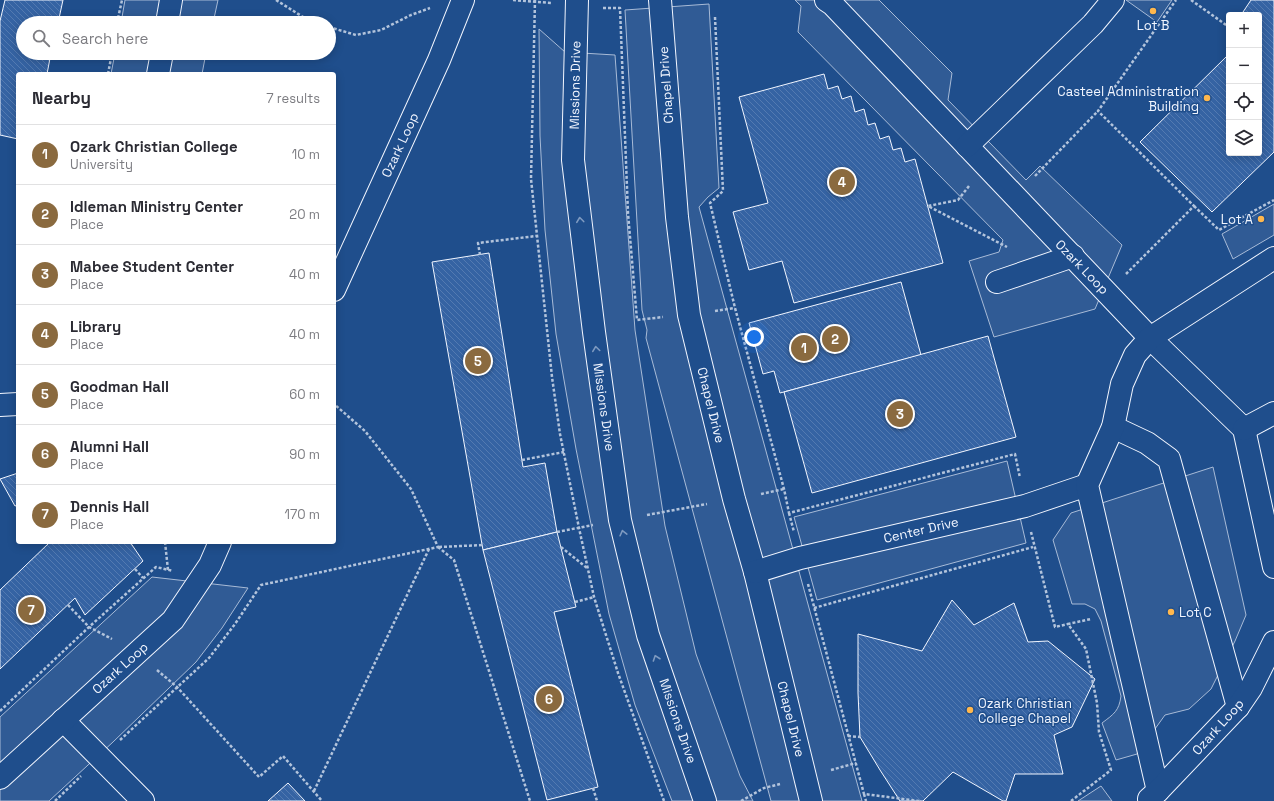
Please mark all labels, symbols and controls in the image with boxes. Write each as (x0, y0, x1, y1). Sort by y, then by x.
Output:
marker: Lot B (1148, 6, 1158, 16)
map controls (1226, 12, 1262, 156)
button: + (1226, 12, 1262, 48)
search box (16, 16, 336, 60)
place label: Lot B (1137, 17, 1169, 34)
icon: search (30, 27, 52, 49)
text: Search here (62, 29, 148, 48)
street label: Missions Drive (566, 41, 584, 129)
street label: Chapel Drive (655, 46, 677, 124)
button: − (1226, 48, 1262, 84)
place label: Casteel Administration Building (1057, 83, 1199, 115)
button: locate (1226, 84, 1262, 120)
text: Nearby (32, 87, 91, 109)
text: 7 results (266, 90, 320, 107)
marker: Casteel Administration Building (1202, 93, 1212, 103)
street label: Ozark Loop (378, 110, 422, 180)
button: layers (1226, 120, 1262, 156)
text: Ozark Christian College (70, 137, 238, 156)
text: 1 (42, 146, 48, 163)
text: 10 m (292, 146, 320, 163)
text: University (70, 156, 133, 173)
pin: 4 (829, 167, 855, 197)
text: Idleman Ministry Center (70, 197, 243, 216)
text: 2 (41, 206, 49, 223)
text: 20 m (289, 206, 320, 223)
place label: Lot A (1221, 211, 1253, 228)
marker: Lot A (1256, 214, 1266, 224)
text: Place (70, 216, 104, 233)
one-way arrow (576, 217, 585, 223)
street label: Ozark Loop (1052, 236, 1112, 298)
text: Mabee Student Center (70, 257, 234, 276)
text: 3 (41, 266, 49, 283)
text: 40 m (289, 266, 320, 283)
text: Place (70, 276, 104, 293)
text: Library (70, 317, 121, 336)
pin: 2 (822, 324, 848, 354)
text: 4 (41, 326, 49, 343)
text: 40 m (289, 326, 320, 343)
your location (744, 327, 764, 347)
pin: 1 (791, 333, 817, 363)
text: Place (70, 336, 104, 353)
pin: 5 (465, 346, 491, 376)
one-way arrow (592, 346, 601, 352)
street label: Missions Drive (589, 362, 619, 452)
street label: Chapel Drive (693, 365, 729, 445)
text: Goodman Hall (70, 377, 169, 396)
text: 5 (41, 386, 49, 403)
text: 60 m (289, 386, 320, 403)
text: Place (70, 396, 104, 413)
pin: 3 (887, 399, 913, 429)
text: Alumni Hall (70, 437, 149, 456)
text: 6 (41, 446, 49, 463)
text: 90 m (289, 446, 320, 463)
text: Place (70, 456, 104, 473)
text: Dennis Hall (70, 497, 149, 516)
text: 7 (41, 506, 49, 523)
text: 170 m (284, 506, 320, 523)
street label: Center Drive (882, 513, 960, 547)
text: Place (70, 516, 104, 533)
one-way arrow (619, 530, 627, 536)
pin: 7 (18, 595, 44, 625)
place label: Lot C (1179, 604, 1212, 621)
marker: Lot C (1166, 607, 1176, 617)
street label: Ozark Loop (88, 638, 152, 698)
one-way arrow (652, 655, 660, 662)
street label: Missions Drive (656, 676, 700, 766)
street label: Chapel Drive (773, 679, 809, 759)
pin: 6 (536, 684, 562, 714)
place label: Ozark Christian College Chapel (978, 695, 1072, 727)
street label: Ozark Loop (1188, 695, 1248, 759)
marker: Ozark Christian College Chapel (965, 705, 975, 715)

